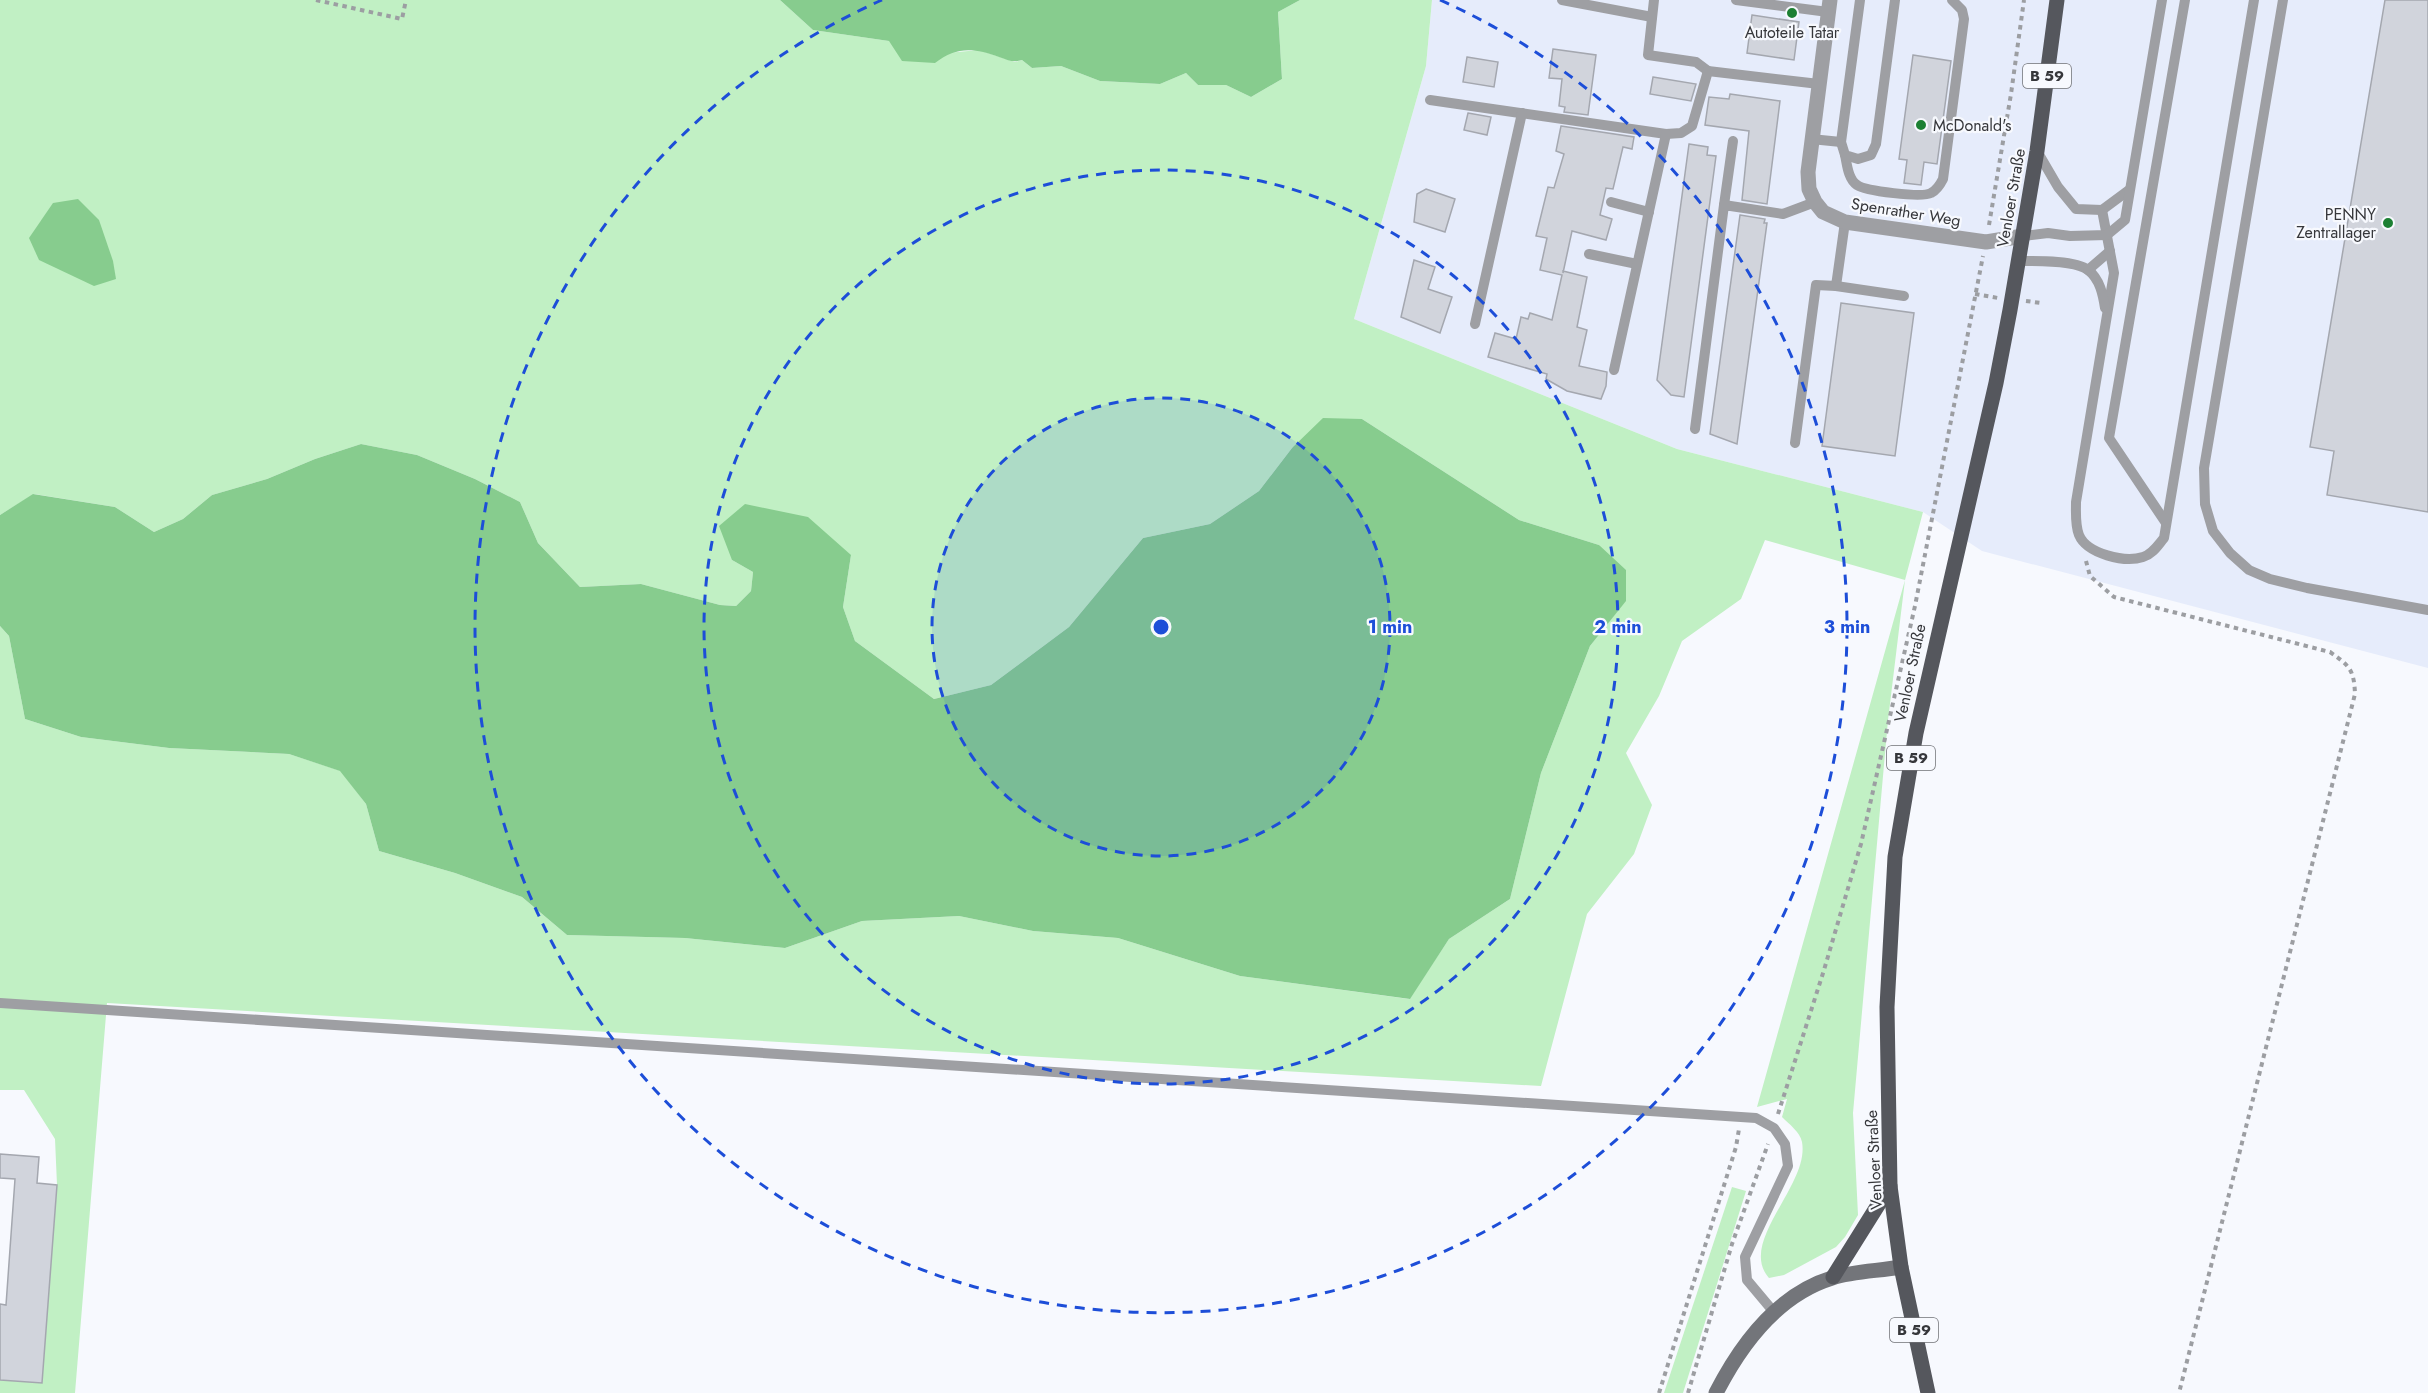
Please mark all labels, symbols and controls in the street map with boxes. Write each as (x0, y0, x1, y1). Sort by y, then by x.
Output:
marker: Autoteile Tatar (1785, 6, 1799, 20)
place label: Autoteile Tatar (1745, 21, 1840, 44)
road number: B 59 (2023, 64, 2071, 88)
place label: McDonald's (1933, 114, 2012, 137)
marker: McDonald's (1914, 118, 1928, 132)
street label: Venloer Straße (1991, 147, 2031, 249)
street label: Spenrather Weg (1850, 192, 1962, 232)
place label: PENNY Zentrallager (2296, 203, 2377, 244)
marker: PENNY Zentrallager (2381, 216, 2395, 230)
text: 1 min (1368, 614, 1412, 640)
text: 2 min (1594, 614, 1642, 640)
text: 3 min (1824, 614, 1870, 640)
centre of rings (1151, 617, 1171, 637)
street label: Venloer Straße (1888, 622, 1932, 724)
road number: B 59 (1887, 746, 1935, 770)
street label: Venloer Straße (1860, 1109, 1888, 1211)
road number: B 59 (1890, 1318, 1938, 1342)

